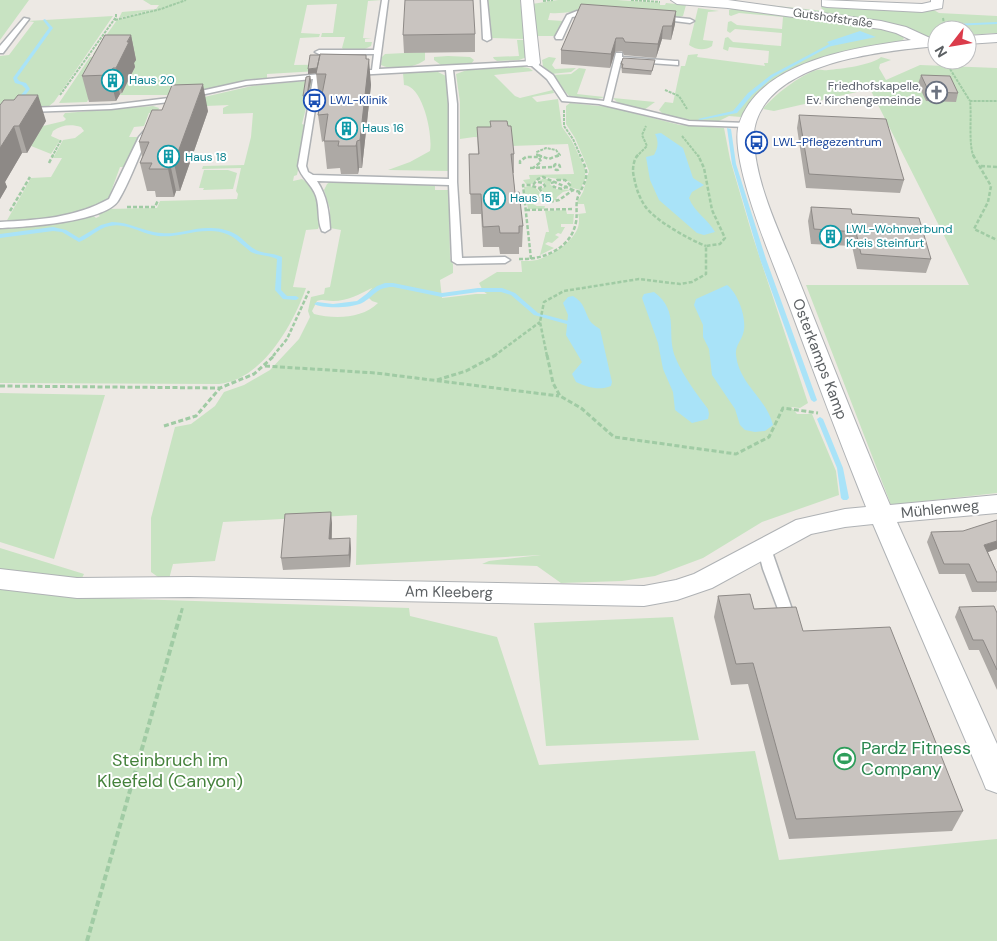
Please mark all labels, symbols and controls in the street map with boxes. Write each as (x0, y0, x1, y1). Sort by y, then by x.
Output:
street label: Gutshofstraße (792, 4, 874, 32)
north arrow (927, 20, 977, 70)
text: N (931, 43, 951, 61)
building icon: Haus 20 (101, 68, 125, 92)
place label: Haus 20 (129, 72, 175, 88)
place label: Friedhofskapelle, Ev. Kirchengemeinde (806, 78, 921, 108)
church icon: Friedhofskapelle, Ev. Kirchengemeinde (925, 81, 949, 105)
bus stop icon: LWL-Klinik (302, 88, 326, 112)
place label: LWL-Klinik (330, 92, 387, 108)
building icon: Haus 16 (334, 116, 358, 140)
place label: Haus 16 (362, 120, 404, 136)
bus stop icon: LWL-Pflegezentrum (745, 130, 769, 154)
place label: LWL-Pflegezentrum (773, 134, 882, 150)
building icon: Haus 18 (157, 145, 181, 169)
place label: Haus 18 (185, 149, 227, 165)
building icon: Haus 15 (482, 186, 506, 210)
place label: Haus 15 (510, 190, 552, 206)
place label: LWL-Wohnverbund Kreis Steinfurt (846, 221, 953, 251)
building icon: LWL-Wohnverbund Kreis Steinfurt (818, 224, 842, 248)
street label: Osterkamps Kamp (788, 296, 852, 422)
street label: Mühlenweg (900, 495, 980, 523)
street label: Am Kleeberg (405, 581, 493, 603)
place label: Pardz Fitness Company (861, 736, 971, 781)
sports icon: Pardz Fitness Company (833, 746, 857, 770)
park label: Steinbruch im Kleefeld (Canyon) (97, 748, 243, 793)

